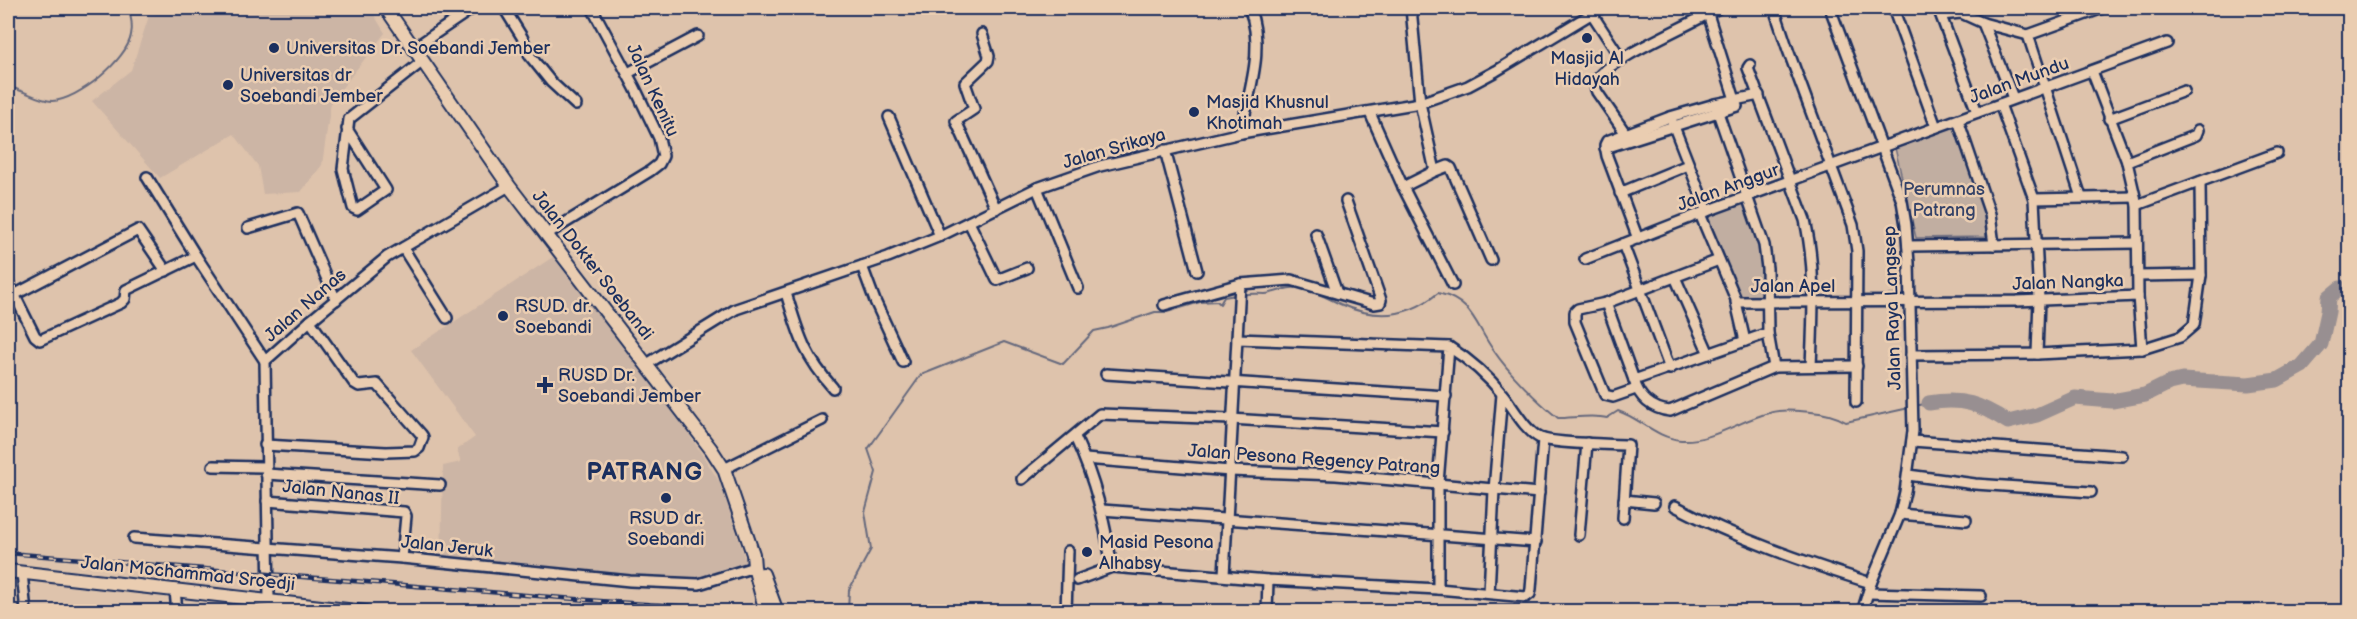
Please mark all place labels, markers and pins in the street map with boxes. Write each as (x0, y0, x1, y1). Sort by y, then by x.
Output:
marker: Masjid Al Hidayah (1580, 31, 1594, 45)
place label: Universitas Dr. Soebandi Jember (286, 38, 550, 59)
marker: Universitas Dr. Soebandi Jember (267, 41, 281, 55)
place label: Masjid Al Hidayah (1550, 48, 1624, 90)
place label: Universitas dr Soebandi Jember (240, 65, 383, 107)
marker: Universitas dr Soebandi Jember (221, 78, 235, 92)
place label: Masjid Khusnul Khotimah (1206, 92, 1329, 134)
marker: Masjid Khusnul Khotimah (1187, 105, 1201, 119)
place label: RSUD. dr. Soebandi (515, 296, 592, 338)
marker: RSUD. dr. Soebandi (496, 309, 510, 323)
place label: RUSD Dr. Soebandi Jember (558, 365, 701, 407)
marker: RUSD Dr. Soebandi Jember (536, 376, 554, 394)
marker: RSUD dr. Soebandi (659, 491, 673, 505)
place label: RSUD dr. Soebandi (628, 508, 704, 550)
place label: Masid Pesona Alhabsy (1099, 532, 1214, 574)
marker: Masid Pesona Alhabsy (1080, 545, 1094, 559)

